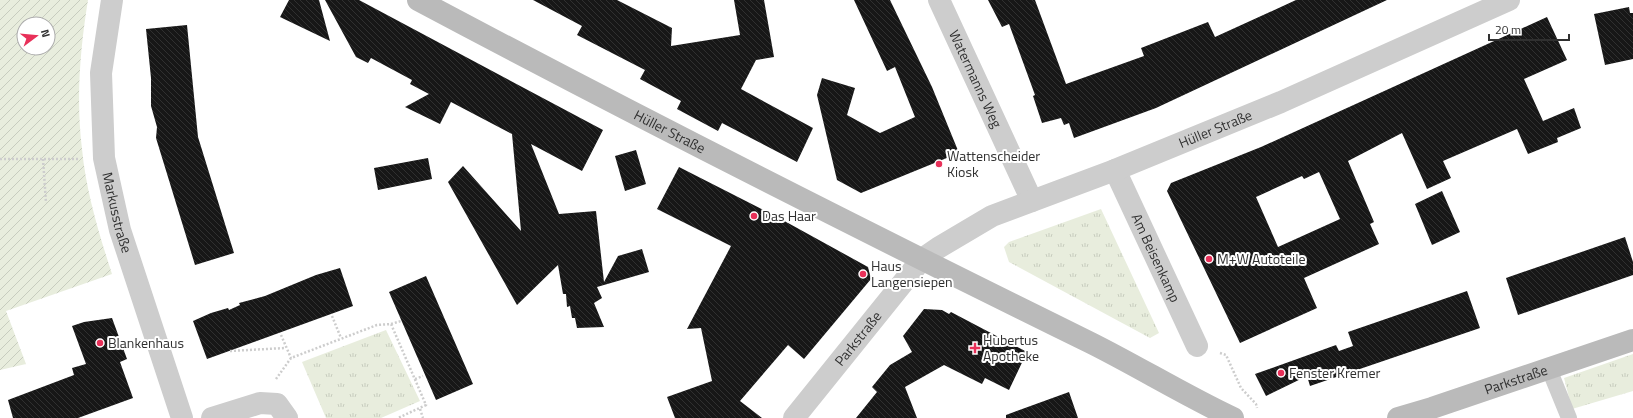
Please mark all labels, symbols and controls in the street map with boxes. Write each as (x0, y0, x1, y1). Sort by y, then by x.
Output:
north arrow (16, 16, 56, 56)
scale bar (1489, 16, 1569, 42)
text: 20 m (1495, 20, 1521, 39)
street label: Watermanns Weg (944, 26, 1008, 131)
text: N (37, 27, 54, 39)
street label: Hüller Straße (631, 104, 709, 158)
street label: Hüller Straße (1175, 104, 1255, 153)
place label: Wattenscheider Kiosk (947, 145, 1040, 182)
marker: Wattenscheider Kiosk (934, 159, 944, 169)
street label: Markusstraße (97, 170, 138, 256)
place label: Das Haar (762, 205, 816, 226)
street label: Am Beisenkamp (1127, 210, 1186, 306)
marker: Das Haar (749, 211, 759, 221)
place label: M+W Autoteile (1217, 248, 1305, 269)
marker: M+W Autoteile (1204, 254, 1214, 264)
place label: Haus Langensiepen (871, 255, 953, 292)
marker: Haus Langensiepen (858, 269, 868, 279)
street label: Parkstraße (829, 306, 886, 370)
place label: Hubertus Apotheke (983, 329, 1039, 366)
place label: Blankenhaus (108, 332, 184, 353)
marker: Blankenhaus (95, 338, 105, 348)
marker: Hubertus Apotheke (970, 343, 980, 353)
street label: Parkstraße (1481, 359, 1550, 400)
place label: Fenster Kremer (1289, 362, 1381, 383)
marker: Fenster Kremer (1276, 368, 1286, 378)

